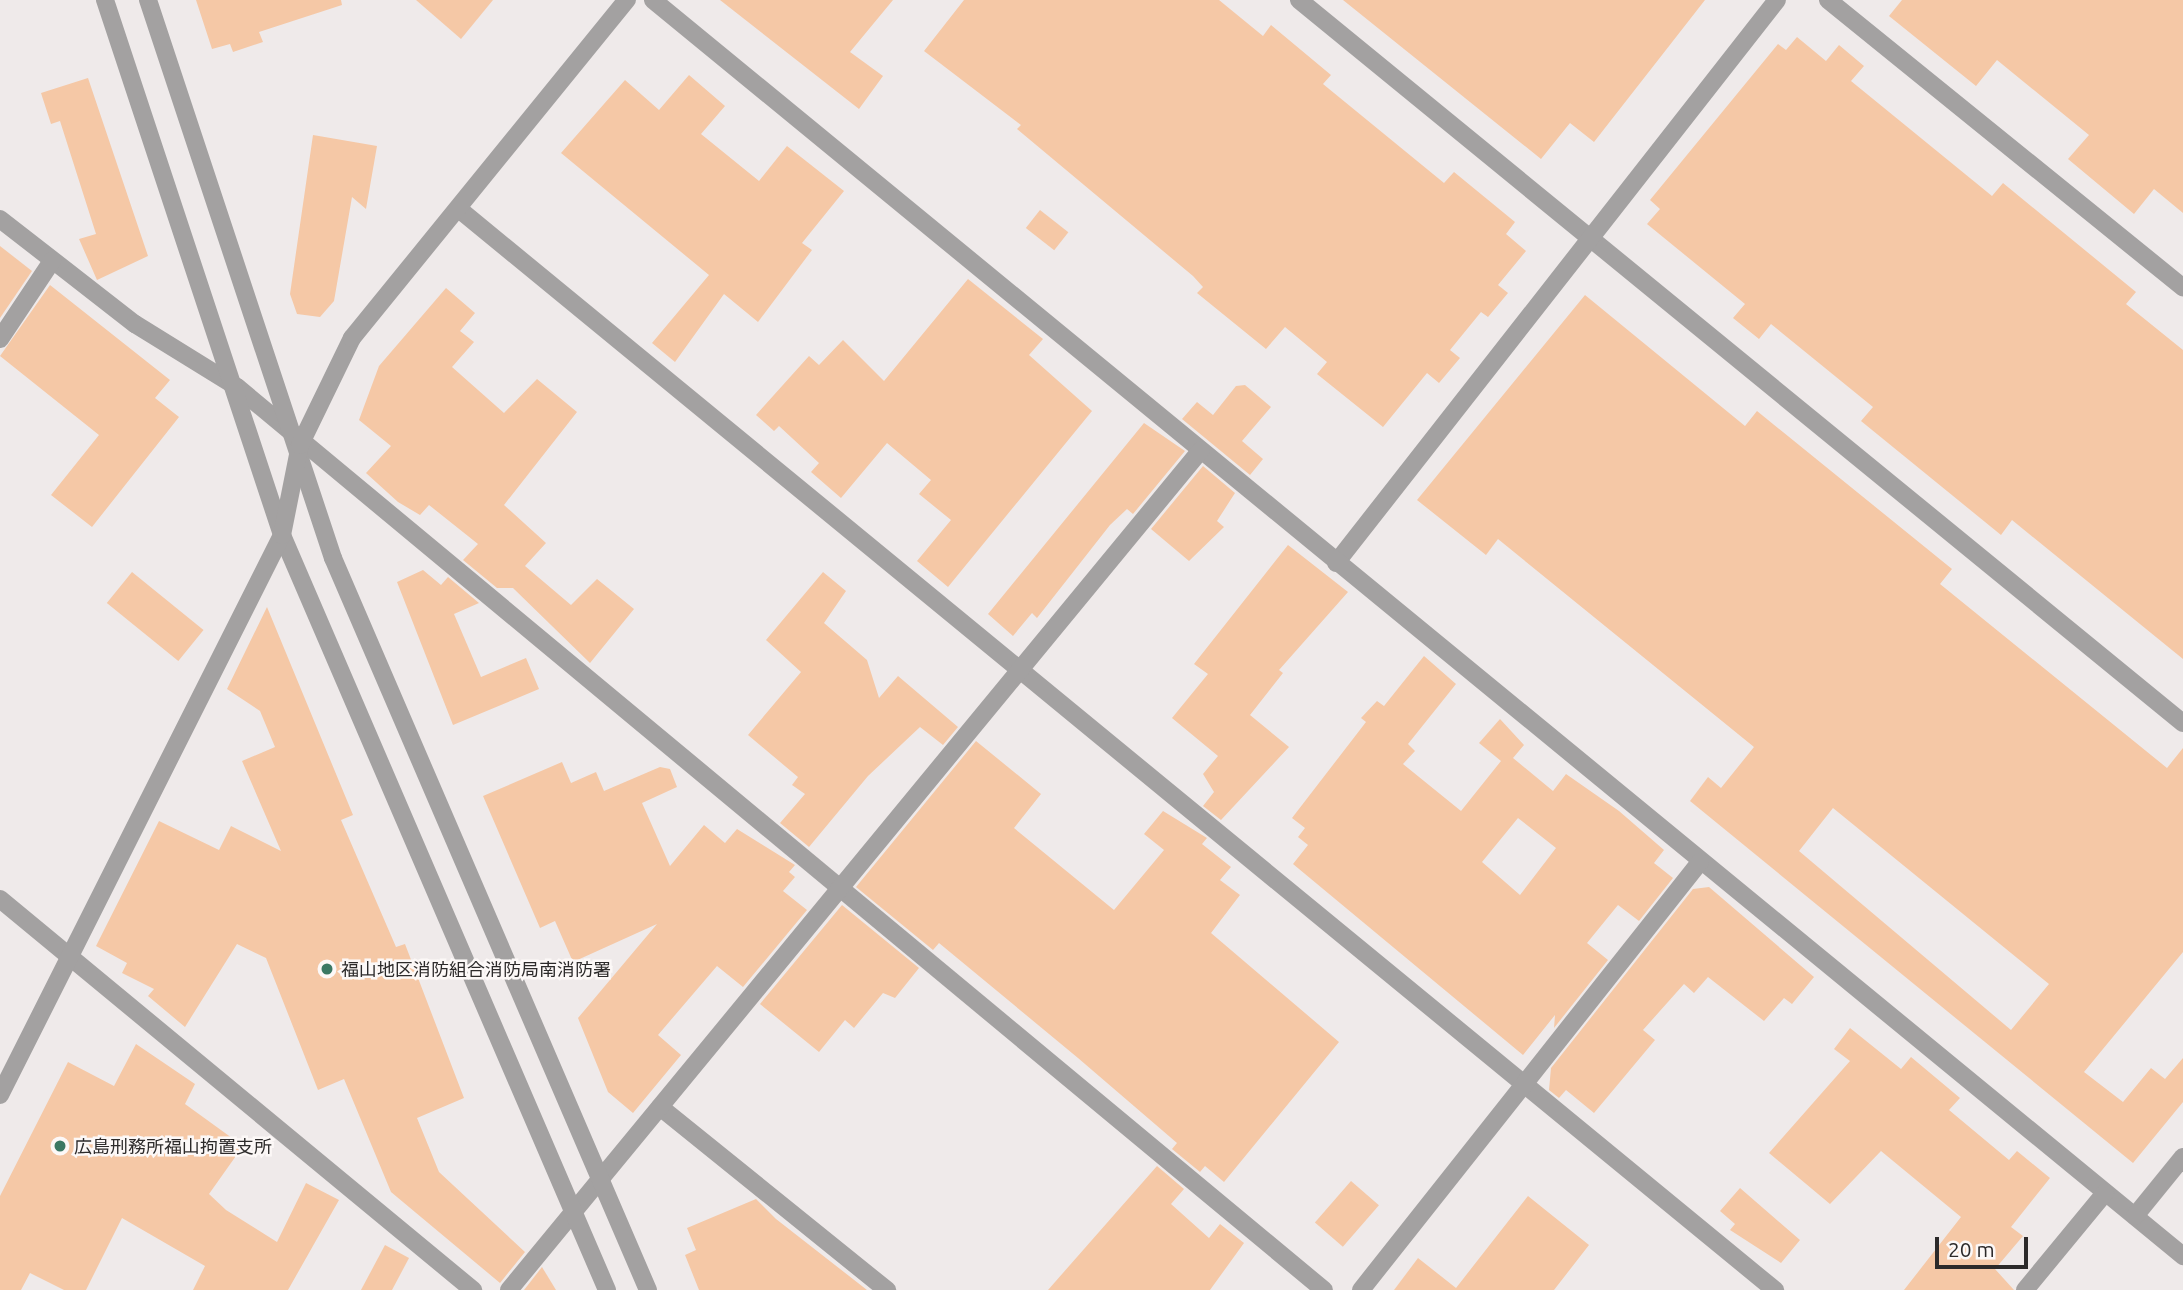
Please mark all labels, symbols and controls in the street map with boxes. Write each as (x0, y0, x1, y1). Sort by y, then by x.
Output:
place label: 福山地区消防組合消防局南消防署 (341, 958, 611, 980)
marker: 福山地区消防組合消防局南消防署 (319, 961, 335, 977)
place label: 広島刑務所福山拘置支所 (74, 1135, 272, 1157)
marker: 広島刑務所福山拘置支所 (52, 1138, 68, 1154)
scale bar (1938, 1224, 2031, 1268)
text: 20 m (1948, 1237, 1995, 1261)

